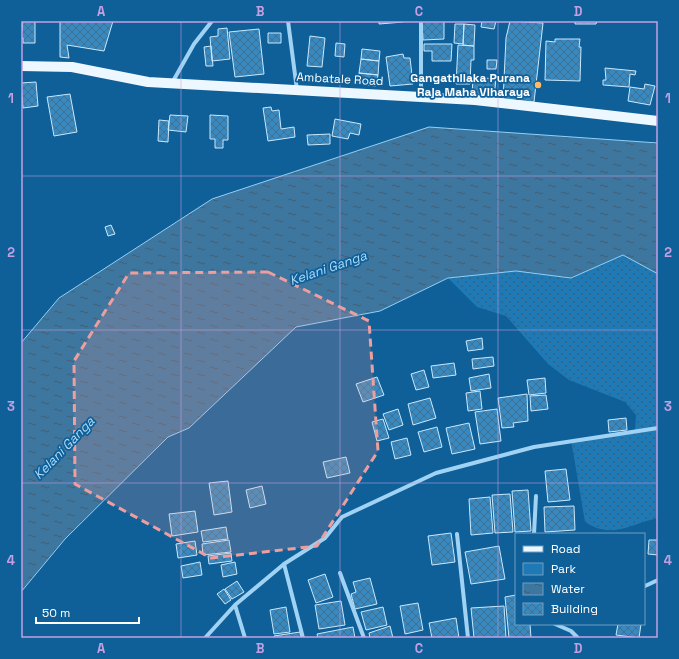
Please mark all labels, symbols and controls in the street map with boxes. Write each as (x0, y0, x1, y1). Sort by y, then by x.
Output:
text: A (97, 3, 106, 20)
text: B (256, 3, 265, 20)
text: C (415, 3, 423, 20)
text: D (574, 3, 583, 20)
street label: Ambatale Road (296, 69, 384, 89)
place label: Gangathilaka Purana Raja Maha Viharaya (410, 70, 530, 100)
marker: Gangathilaka Purana Raja Maha Viharaya (533, 80, 543, 90)
text: 1 (8, 90, 14, 107)
text: 1 (665, 90, 671, 107)
text: 2 (7, 244, 15, 261)
text: 2 (664, 244, 672, 261)
water label: Kelani Ganga (287, 247, 369, 289)
text: 3 (7, 398, 15, 415)
text: 3 (664, 398, 672, 415)
water label: Kelani Ganga (30, 413, 98, 483)
legend (515, 533, 645, 625)
text: Road (551, 541, 580, 557)
text: 4 (7, 552, 15, 569)
text: 4 (664, 552, 672, 569)
text: Park (551, 561, 576, 577)
text: Water (551, 581, 585, 597)
scale bar (36, 599, 139, 625)
text: Building (551, 601, 598, 617)
text: 50 m (42, 605, 70, 621)
text: A (97, 640, 106, 657)
text: B (256, 640, 265, 657)
text: C (415, 640, 423, 657)
text: D (574, 640, 583, 657)

